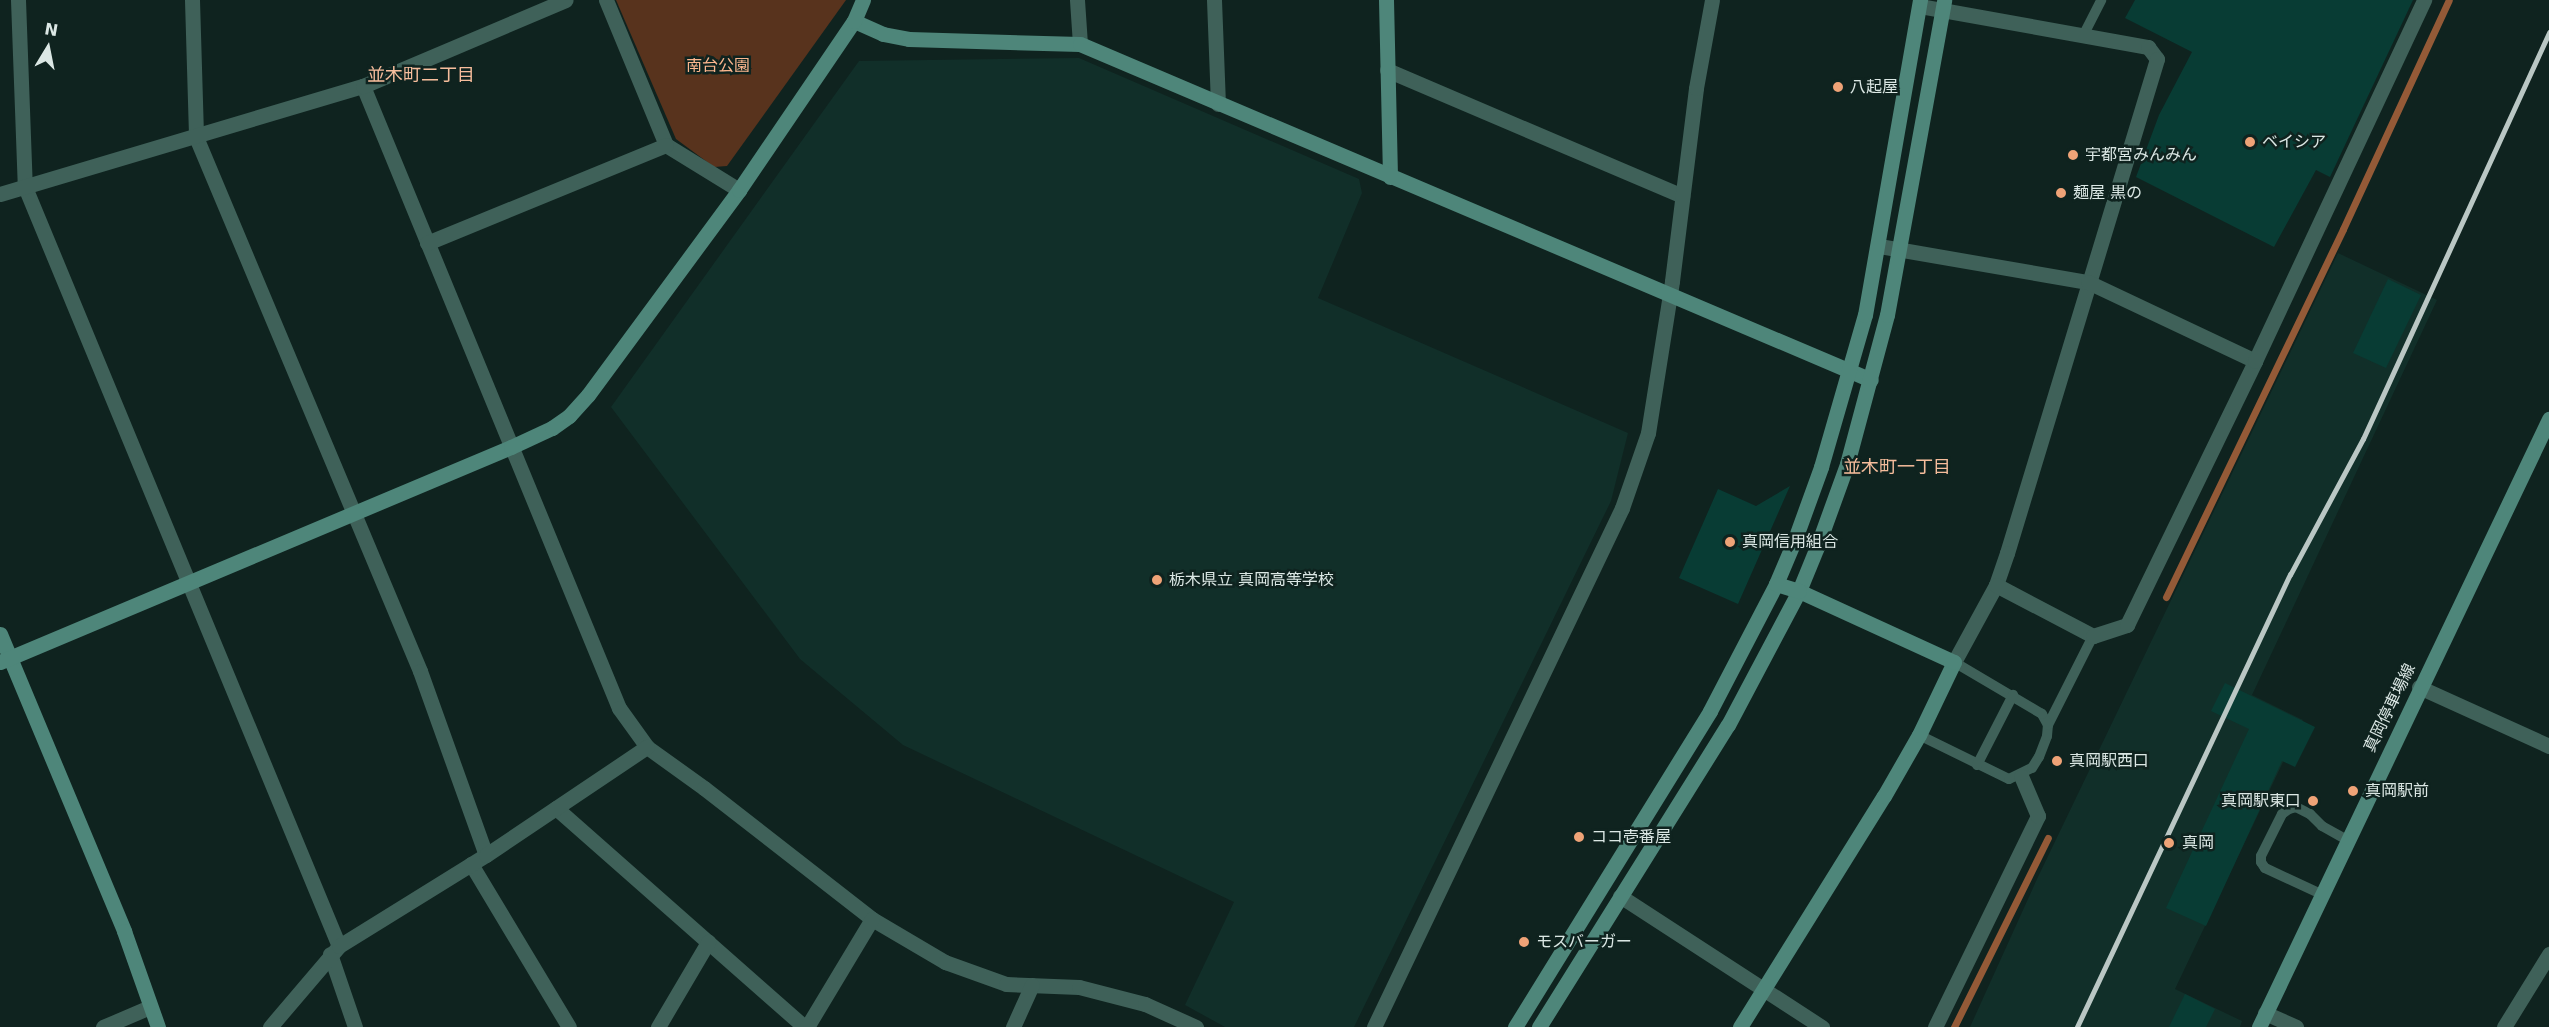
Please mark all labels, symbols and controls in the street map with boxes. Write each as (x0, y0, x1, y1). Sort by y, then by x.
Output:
north arrow (18, 18, 78, 78)
text: N (43, 19, 59, 40)
park label: 南台公園 (686, 56, 750, 76)
district label: 並木町二丁目 (367, 64, 475, 86)
place label: 八起屋 (1850, 77, 1898, 97)
marker: 八起屋 (1831, 80, 1845, 94)
place label: ベイシア (2262, 132, 2326, 152)
marker: ベイシア (2243, 135, 2257, 149)
place label: 宇都宮みんみん (2085, 145, 2197, 165)
marker: 宇都宮みんみん (2066, 148, 2080, 162)
place label: 麺屋 黒の (2073, 183, 2142, 203)
marker: 麺屋 黒の (2054, 186, 2068, 200)
district label: 並木町一丁目 (1843, 456, 1951, 478)
place label: 真岡信用組合 (1742, 532, 1838, 552)
marker: 真岡信用組合 (1723, 535, 1737, 549)
place label: 栃木県立 真岡高等学校 (1169, 570, 1334, 590)
marker: 栃木県立 真岡高等学校 (1150, 573, 1164, 587)
street label: 真岡停車場線 (2360, 661, 2420, 755)
place label: 真岡駅西口 (2069, 751, 2149, 771)
marker: 真岡駅西口 (2050, 754, 2064, 768)
place label: 真岡駅前 (2365, 781, 2429, 801)
marker: 真岡駅前 (2346, 784, 2360, 798)
place label: 真岡駅東口 (2221, 791, 2301, 811)
marker: 真岡駅東口 (2306, 794, 2320, 808)
place label: ココ壱番屋 (1591, 827, 1671, 847)
marker: ココ壱番屋 (1572, 830, 1586, 844)
place label: 真岡 (2182, 833, 2214, 853)
marker: 真岡 (2160, 834, 2178, 852)
place label: モスバーガー (1536, 932, 1632, 952)
marker: モスバーガー (1517, 935, 1531, 949)

